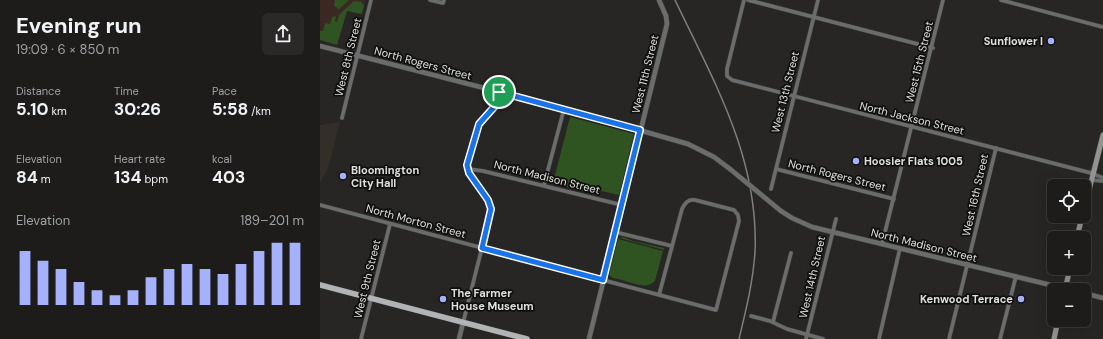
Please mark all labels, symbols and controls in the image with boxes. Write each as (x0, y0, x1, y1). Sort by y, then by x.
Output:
text: Evening run (16, 11, 142, 40)
button: share (262, 13, 304, 55)
street label: West 8th Street (331, 16, 365, 98)
street label: West 15th Street (902, 20, 936, 104)
street label: West 11th Street (628, 33, 662, 115)
place label: Sunflower I (984, 34, 1043, 48)
marker: Sunflower I (1046, 36, 1056, 46)
text: 19:09 · 6 × 850 m (16, 41, 119, 58)
street label: North Rogers Street (373, 43, 473, 83)
street label: West 13th Street (768, 50, 802, 134)
pin (482, 75, 516, 109)
icon: arrive (488, 81, 510, 103)
text: Distance (16, 84, 61, 98)
text: Time (114, 84, 139, 98)
text: Pace (212, 84, 237, 98)
text: 5.10 (16, 98, 48, 120)
text: 30:26 (114, 98, 161, 120)
text: 5:58 (212, 98, 248, 120)
street label: North Jackson Street (858, 98, 966, 138)
text: km (48, 104, 67, 118)
text: /km (248, 104, 271, 118)
text: Elevation (16, 152, 62, 166)
text: Heart rate (114, 152, 165, 166)
text: kcal (212, 152, 232, 166)
street label: West 16th Street (959, 153, 991, 237)
place label: Hoosier Flats 1005 (864, 154, 963, 168)
street label: North Rogers Street (787, 156, 887, 194)
marker: Hoosier Flats 1005 (851, 156, 861, 166)
street label: North Madison Street (492, 157, 602, 197)
place label: Bloomington City Hall (351, 163, 419, 190)
text: 84 (16, 166, 38, 188)
text: 134 (114, 166, 142, 188)
text: 403 (212, 166, 245, 188)
marker: Bloomington City Hall (338, 171, 348, 181)
text: m (38, 172, 51, 186)
text: bpm (142, 172, 168, 186)
map controls (1047, 179, 1091, 327)
button: locate (1047, 179, 1091, 223)
street label: North Morton Street (365, 201, 467, 241)
text: Elevation (16, 212, 70, 229)
text: 189–201 m (240, 212, 304, 229)
street label: North Madison Street (869, 225, 979, 265)
button: + (1047, 231, 1091, 275)
street label: West 14th Street (796, 235, 828, 319)
street label: West 9th Street (350, 238, 384, 320)
button: − (1047, 283, 1091, 327)
place label: The Farmer House Museum (451, 286, 534, 313)
place label: Kenwood Terrace (920, 292, 1013, 306)
marker: The Farmer House Museum (438, 294, 448, 304)
marker: Kenwood Terrace (1016, 294, 1026, 304)

